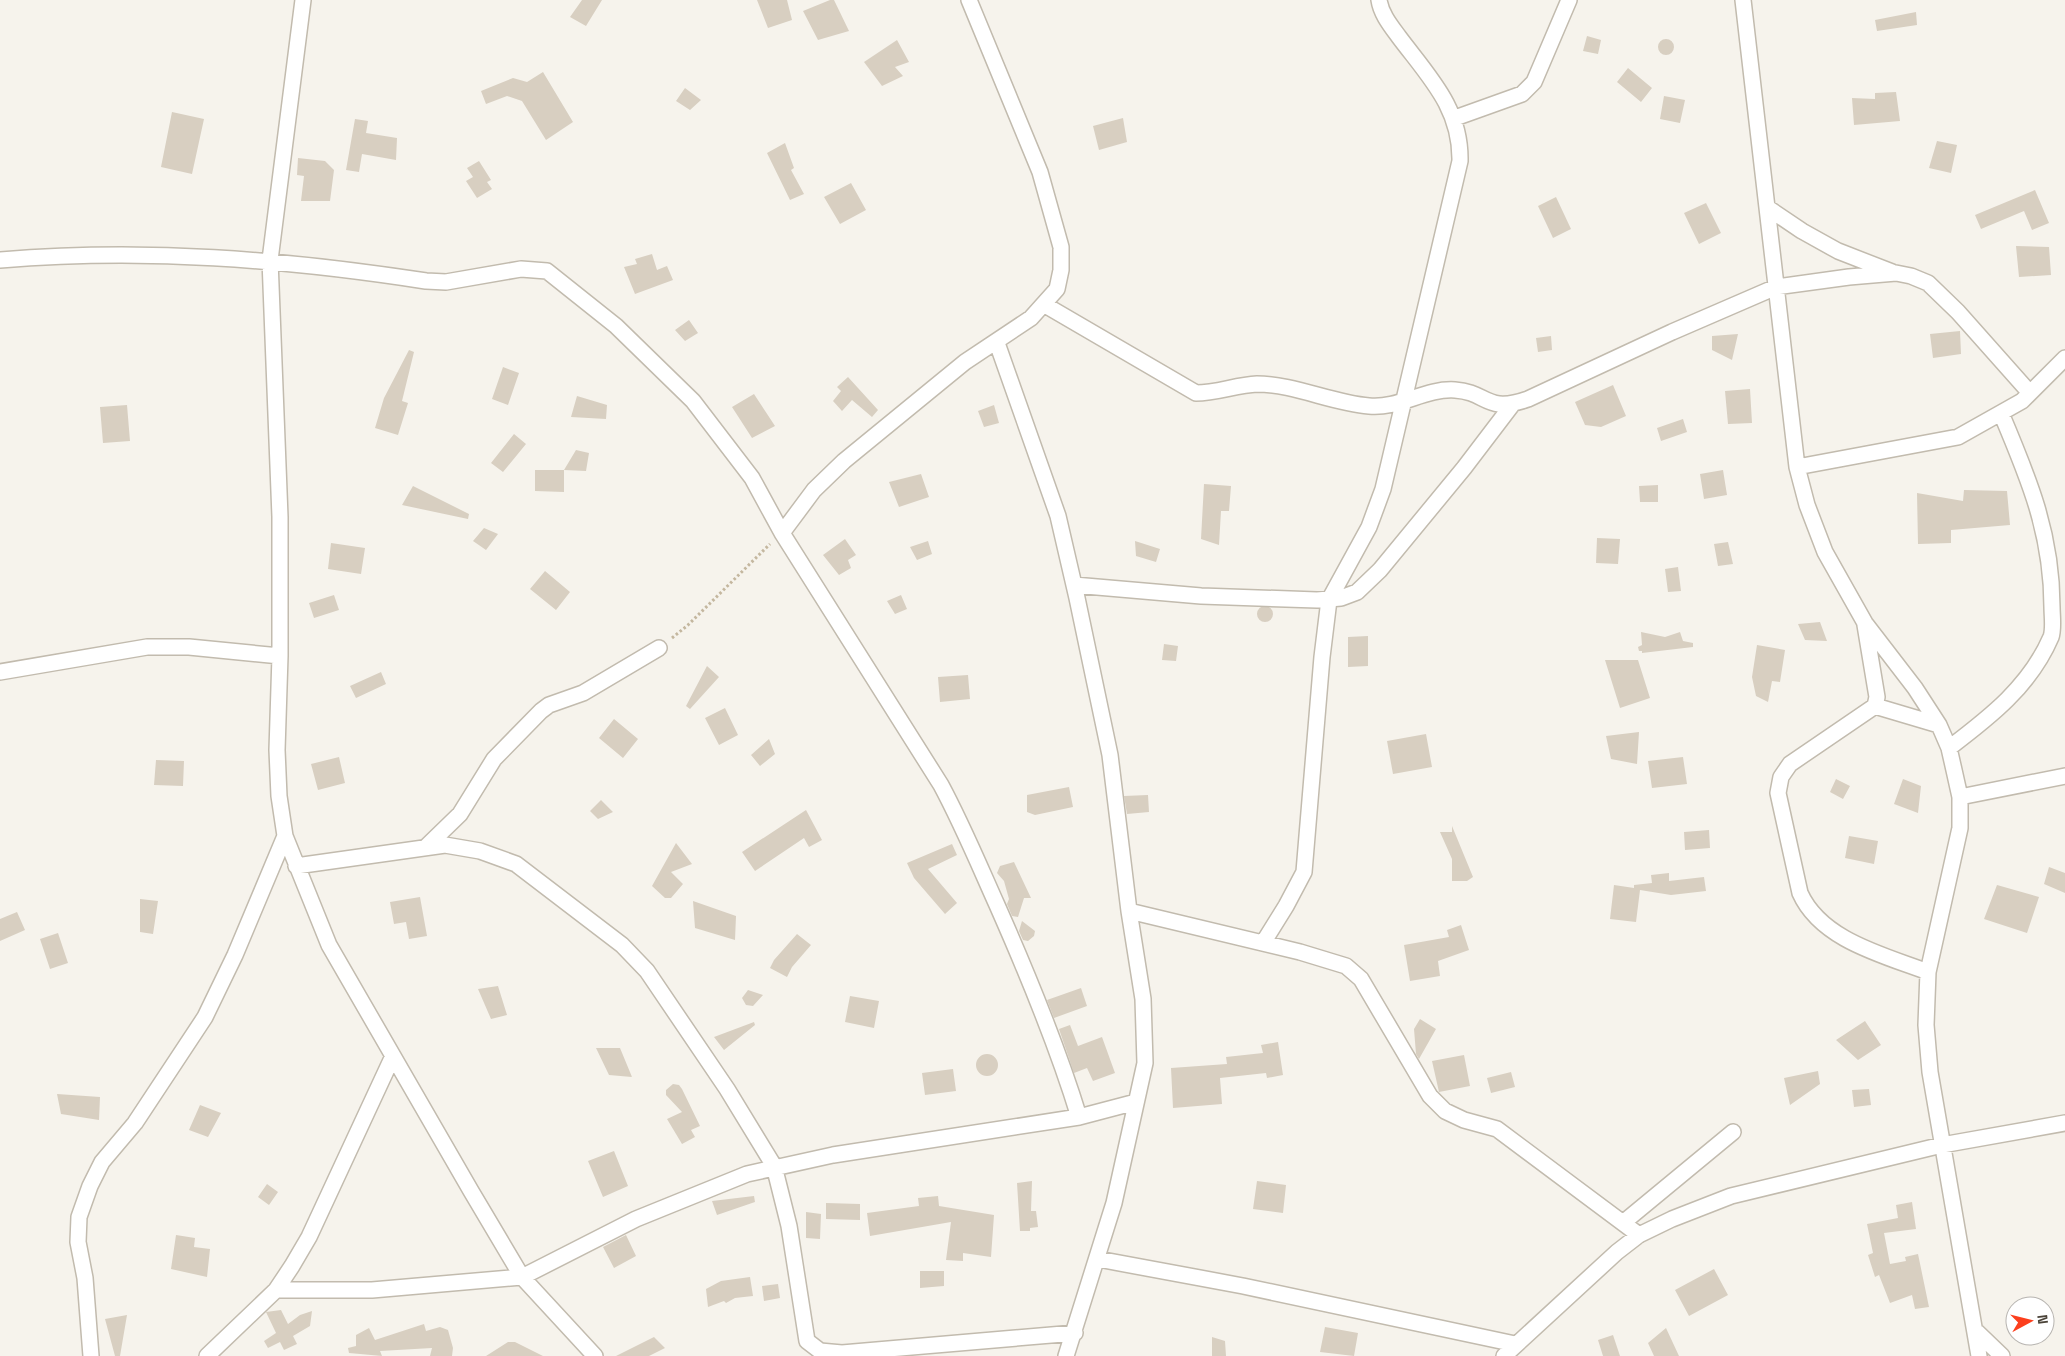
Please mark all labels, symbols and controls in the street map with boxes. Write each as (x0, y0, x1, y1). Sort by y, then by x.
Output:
north arrow (2005, 1296, 2055, 1346)
text: N (2033, 1314, 2052, 1325)

